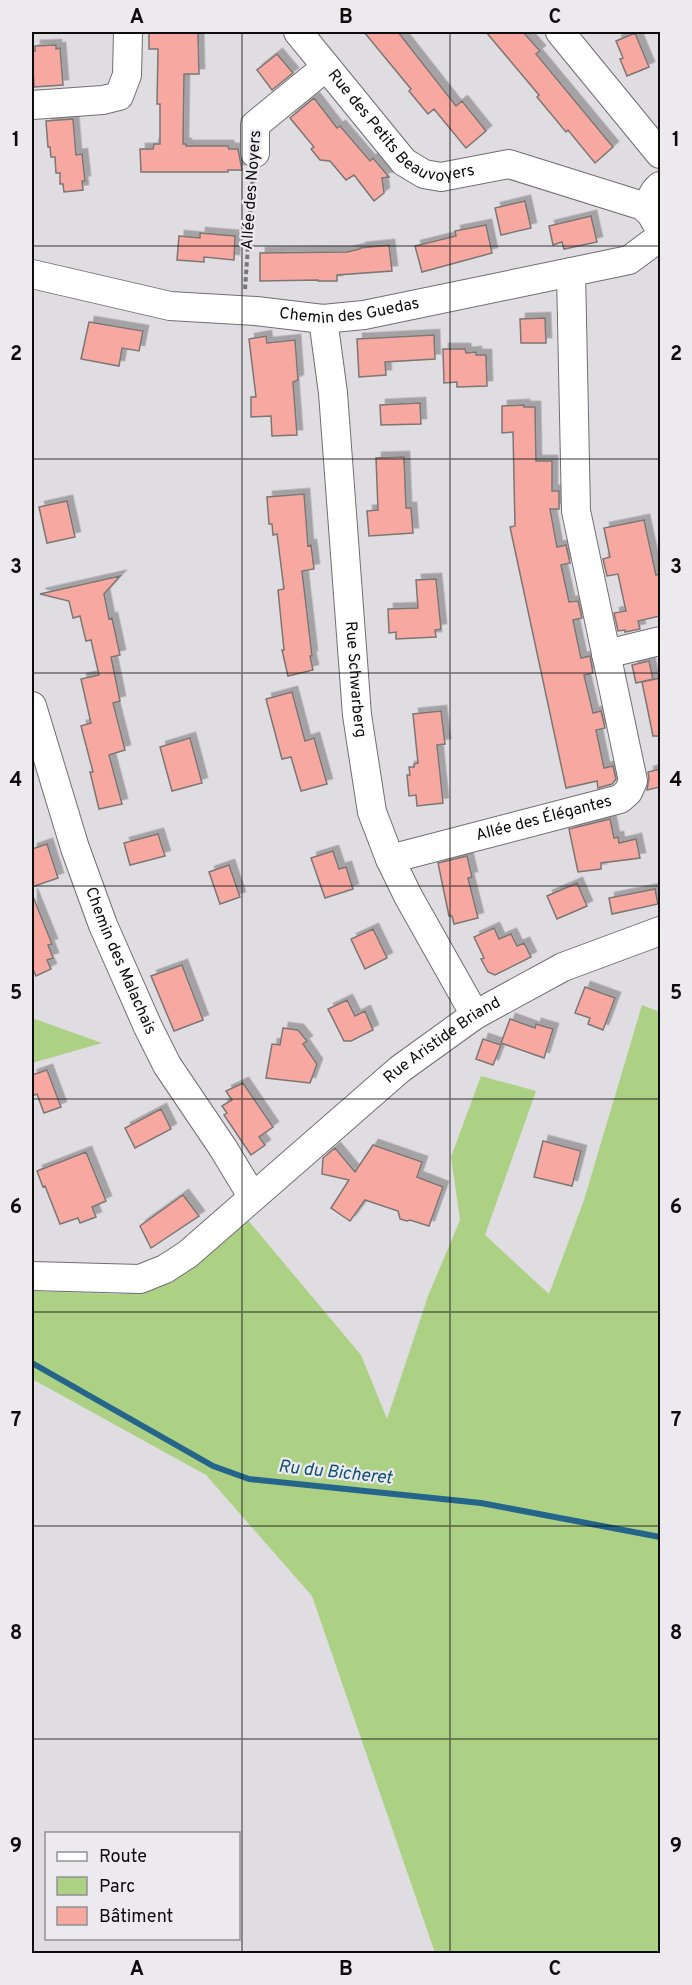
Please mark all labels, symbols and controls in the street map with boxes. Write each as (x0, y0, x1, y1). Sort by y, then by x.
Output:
text: A (130, 5, 144, 31)
text: B (339, 5, 353, 31)
text: C (549, 5, 561, 31)
street label: Rue des Petits Beauvoyers (323, 66, 476, 187)
text: 1 (12, 128, 20, 154)
text: 1 (672, 128, 680, 154)
street label: Allée des Noyers (238, 130, 266, 250)
street label: Chemin des Guedas (278, 294, 421, 329)
text: 2 (10, 342, 22, 368)
text: 2 (670, 342, 682, 368)
text: 3 (10, 555, 22, 581)
text: 3 (670, 555, 682, 581)
street label: Rue Schwarberg (340, 621, 370, 739)
text: 4 (10, 768, 22, 794)
text: 4 (670, 768, 682, 794)
street label: Allée des Élégantes (474, 792, 614, 846)
street label: Chemin des Malachais (80, 884, 160, 1038)
text: 5 (10, 981, 22, 1007)
text: 5 (670, 981, 682, 1007)
street label: Rue Aristide Briand (380, 993, 504, 1088)
text: 6 (10, 1195, 22, 1221)
text: 6 (670, 1195, 682, 1221)
text: 7 (11, 1408, 21, 1434)
text: 7 (671, 1408, 681, 1434)
water label: Ru du Bicheret (277, 1456, 395, 1491)
text: 8 (10, 1621, 22, 1647)
text: 8 (670, 1621, 682, 1647)
legend (45, 1832, 240, 1940)
text: 9 (10, 1834, 22, 1860)
text: 9 (670, 1834, 682, 1860)
text: Route (99, 1846, 147, 1869)
text: Parc (99, 1876, 135, 1899)
text: Bâtiment (99, 1906, 173, 1929)
text: A (130, 1957, 144, 1983)
text: B (339, 1957, 353, 1983)
text: C (549, 1957, 561, 1983)

